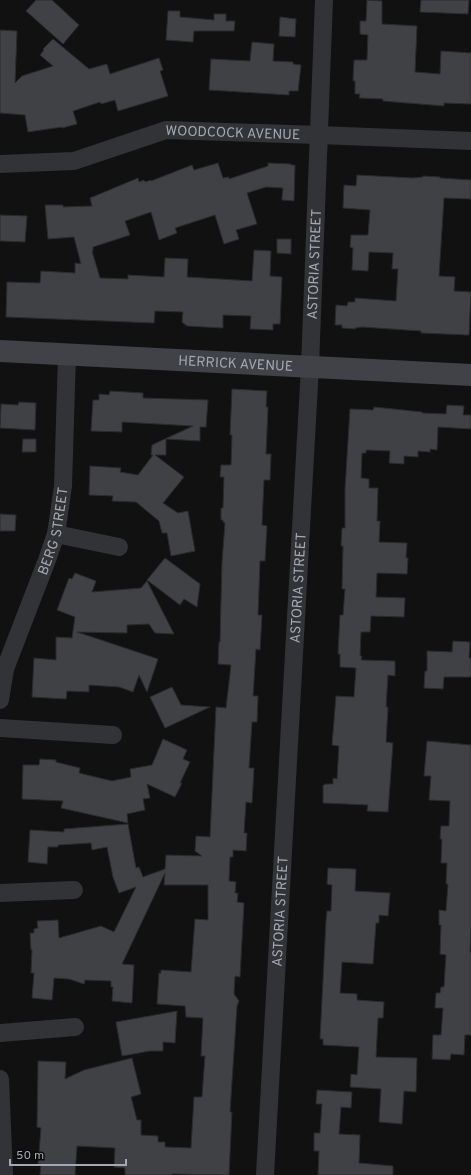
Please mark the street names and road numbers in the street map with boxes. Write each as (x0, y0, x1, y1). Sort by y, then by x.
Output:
street label: WOODCOCK AVENUE (165, 123, 301, 144)
street label: ASTORIA STREET (305, 209, 326, 320)
street label: HERRICK AVENUE (178, 353, 293, 376)
street label: BERG STREET (35, 486, 73, 578)
street label: ASTORIA STREET (288, 532, 311, 644)
street label: ASTORIA STREET (270, 856, 293, 967)

